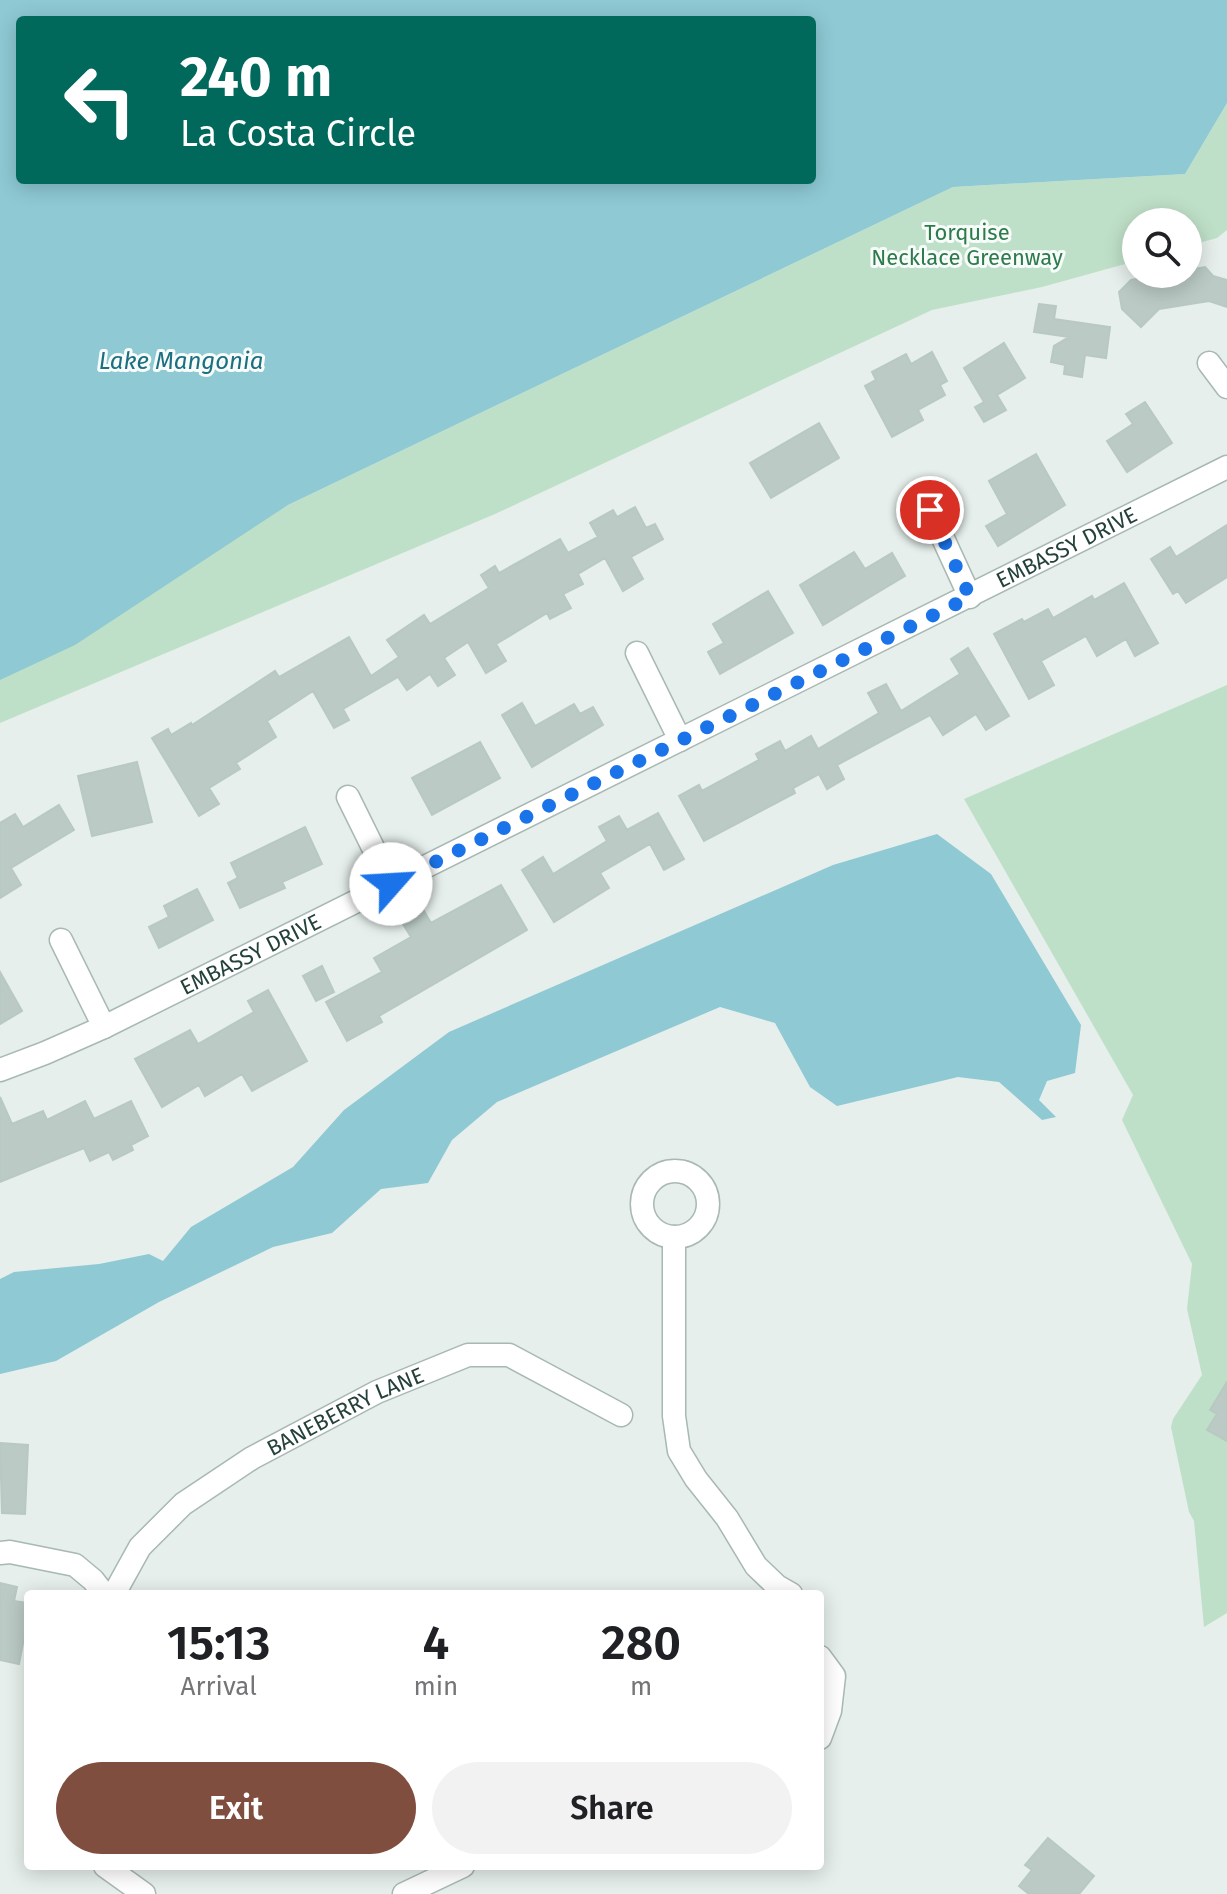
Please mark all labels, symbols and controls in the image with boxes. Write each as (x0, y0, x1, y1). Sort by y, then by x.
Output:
text: 240 m (180, 44, 332, 111)
icon: left (48, 48, 152, 152)
text: La Costa Circle (180, 112, 416, 156)
map controls (1122, 208, 1202, 288)
button: search (1122, 208, 1202, 288)
park label: Torquise Necklace Greenway (871, 219, 1063, 271)
water label: Lake Mangonia (99, 347, 263, 375)
pin (896, 476, 964, 544)
icon: arrive (908, 488, 952, 532)
street label: EMBASSY DRIVE (991, 501, 1141, 594)
position arrow (349, 842, 433, 926)
street label: EMBASSY DRIVE (175, 908, 325, 1001)
street label: BANEBERRY LANE (262, 1361, 428, 1461)
text: 15:13 (167, 1614, 271, 1672)
text: 4 (422, 1614, 449, 1672)
text: 280 (601, 1614, 681, 1672)
text: Arrival (181, 1671, 257, 1702)
text: min (413, 1671, 458, 1702)
text: m (630, 1671, 652, 1702)
button: Exit (56, 1762, 416, 1854)
button: Share (432, 1762, 792, 1854)

